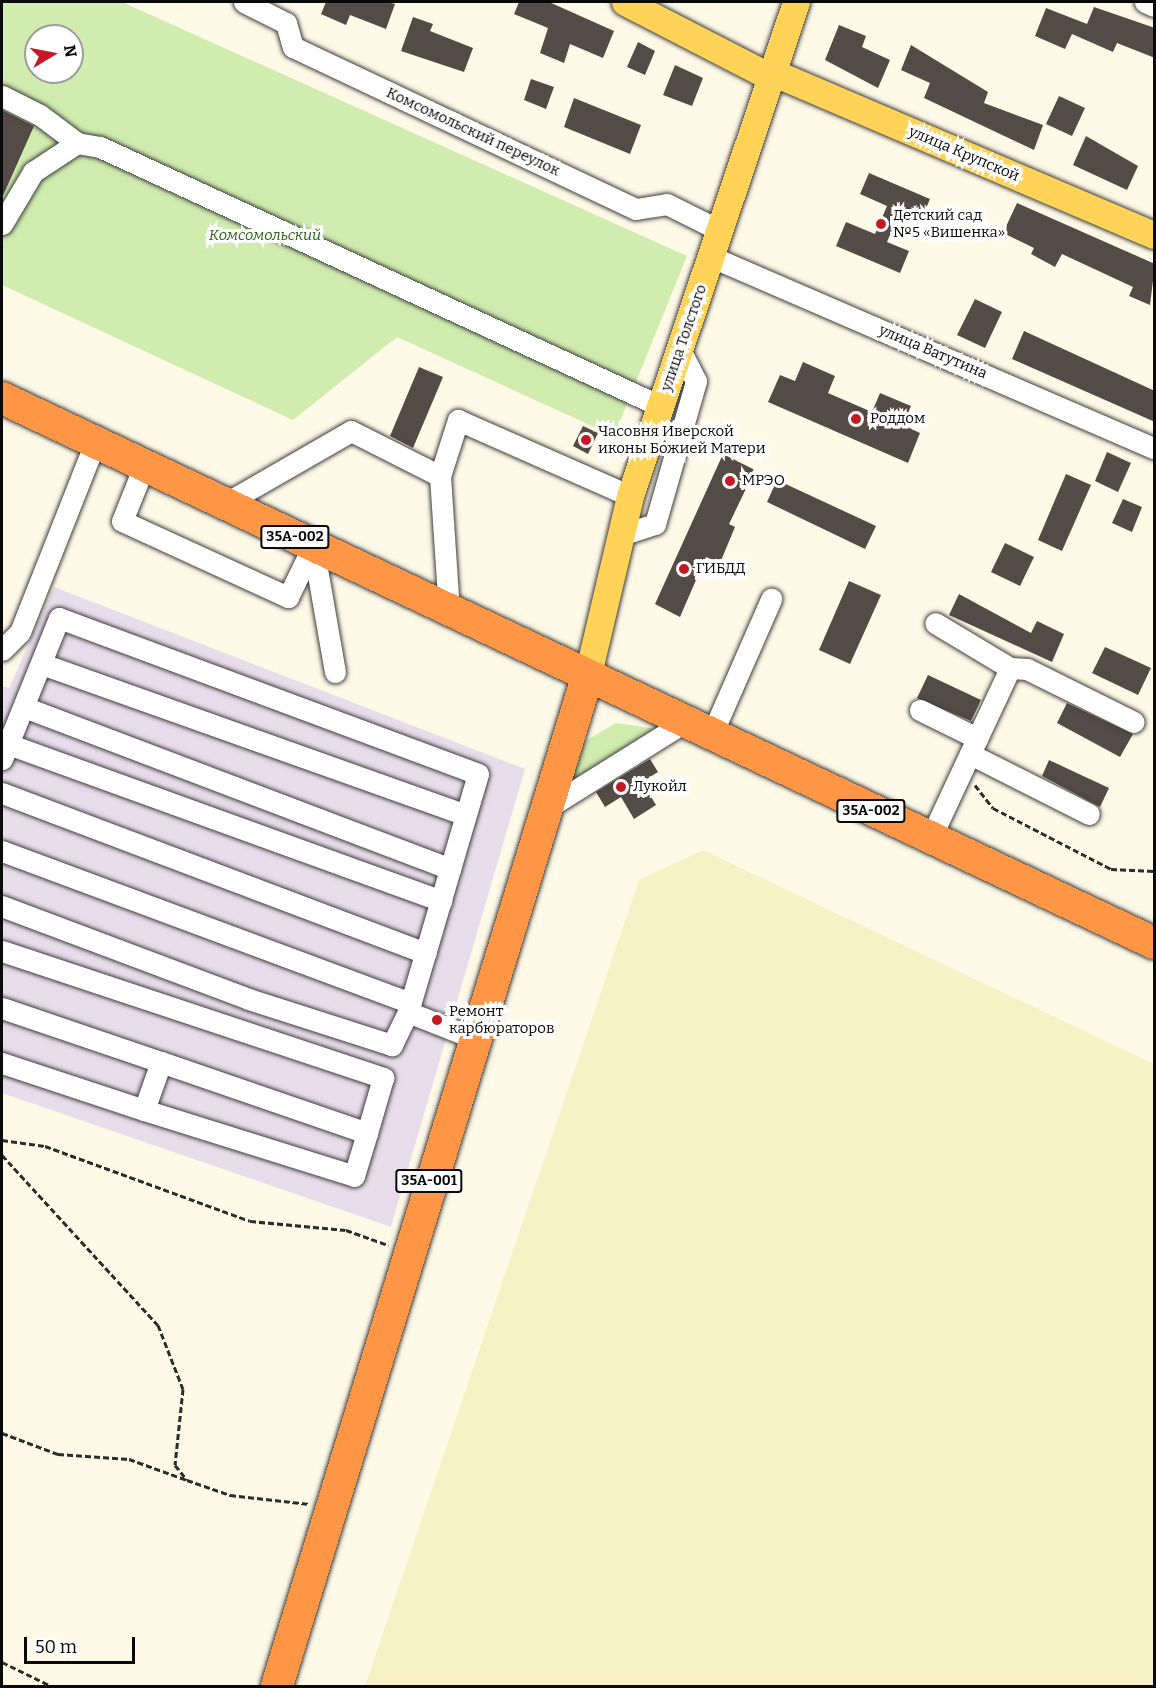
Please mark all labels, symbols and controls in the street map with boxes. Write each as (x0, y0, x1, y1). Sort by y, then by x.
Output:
north arrow (24, 24, 84, 84)
text: N (60, 43, 81, 59)
street label: Комсомольский переулок (383, 84, 563, 180)
street label: улица Крупской (906, 123, 1022, 185)
place label: Детский сад №5 «Вишенка» (893, 206, 1005, 241)
marker: Детский сад №5 «Вишенка» (874, 217, 888, 231)
park label: Комсомольский (209, 227, 321, 245)
street label: улица Толстого (657, 282, 711, 394)
street label: улица Ватутина (876, 321, 990, 383)
marker: Роддом (847, 410, 865, 428)
place label: Роддом (870, 410, 925, 428)
place label: Часовня Иверской иконы Божией Матери (598, 422, 766, 457)
marker: Часовня Иверской иконы Божией Матери (579, 433, 593, 447)
place label: МРЭО (742, 472, 785, 490)
marker: МРЭО (723, 474, 737, 488)
road number: 35А-002 (259, 526, 331, 548)
place label: ГИБДД (696, 560, 746, 578)
marker: ГИБДД (677, 562, 691, 576)
place label: Лукойл (633, 778, 687, 796)
marker: Лукойл (614, 780, 628, 794)
road number: 35А-002 (835, 800, 907, 822)
place label: Ремонт карбюраторов (449, 1002, 554, 1037)
marker: Ремонт карбюраторов (430, 1013, 444, 1027)
road number: 35А-001 (394, 1170, 464, 1192)
scale bar (27, 1625, 138, 1663)
text: 50 m (35, 1636, 77, 1658)

